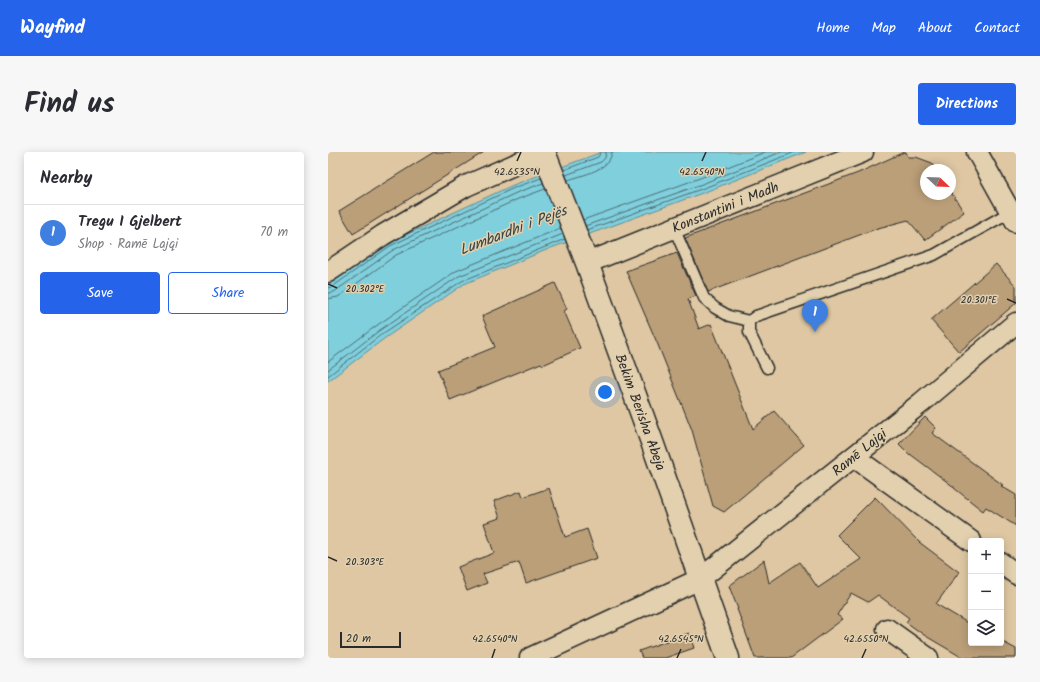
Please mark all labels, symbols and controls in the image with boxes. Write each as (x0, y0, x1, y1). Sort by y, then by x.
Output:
text: Wayfind (20, 13, 85, 43)
text: Home (816, 17, 850, 39)
text: Map (872, 17, 896, 39)
text: About (918, 17, 952, 39)
text: Contact (974, 17, 1020, 39)
text: Find us (24, 82, 115, 127)
button: Directions (918, 83, 1016, 125)
text: 42.6535°N (494, 164, 540, 180)
text: 42.6540°N (679, 164, 725, 180)
north arrow (920, 164, 956, 200)
text: Nearby (40, 165, 92, 192)
street label: Konstantini i Madh (669, 176, 782, 239)
water label: Lumbardhi i Pejës (456, 199, 572, 262)
text: Tregu I Gjelbert (78, 210, 182, 234)
text: 1 (51, 222, 55, 243)
text: 70 m (260, 222, 288, 243)
text: Shop · Ramē Lajqi (78, 234, 178, 255)
button: Save (40, 272, 160, 314)
button: Share (168, 272, 288, 314)
text: 20.302°E (346, 281, 386, 297)
text: 20.301°E (961, 292, 998, 308)
pin: 1 (802, 299, 828, 332)
street label: Bekim Berisha Abeja (609, 351, 671, 474)
your location (595, 382, 615, 402)
street label: Ramē Lajqi (827, 423, 892, 482)
map controls (968, 538, 1004, 646)
button: + (968, 538, 1004, 574)
text: 20.303°E (346, 554, 386, 570)
button: − (968, 574, 1004, 610)
button: layers (968, 610, 1004, 646)
scale bar (340, 630, 401, 649)
text: 20 m (346, 630, 371, 648)
text: 42.6540°N (472, 631, 518, 647)
text: 42.6545°N (658, 631, 704, 647)
text: 42.6550°N (843, 631, 889, 647)

